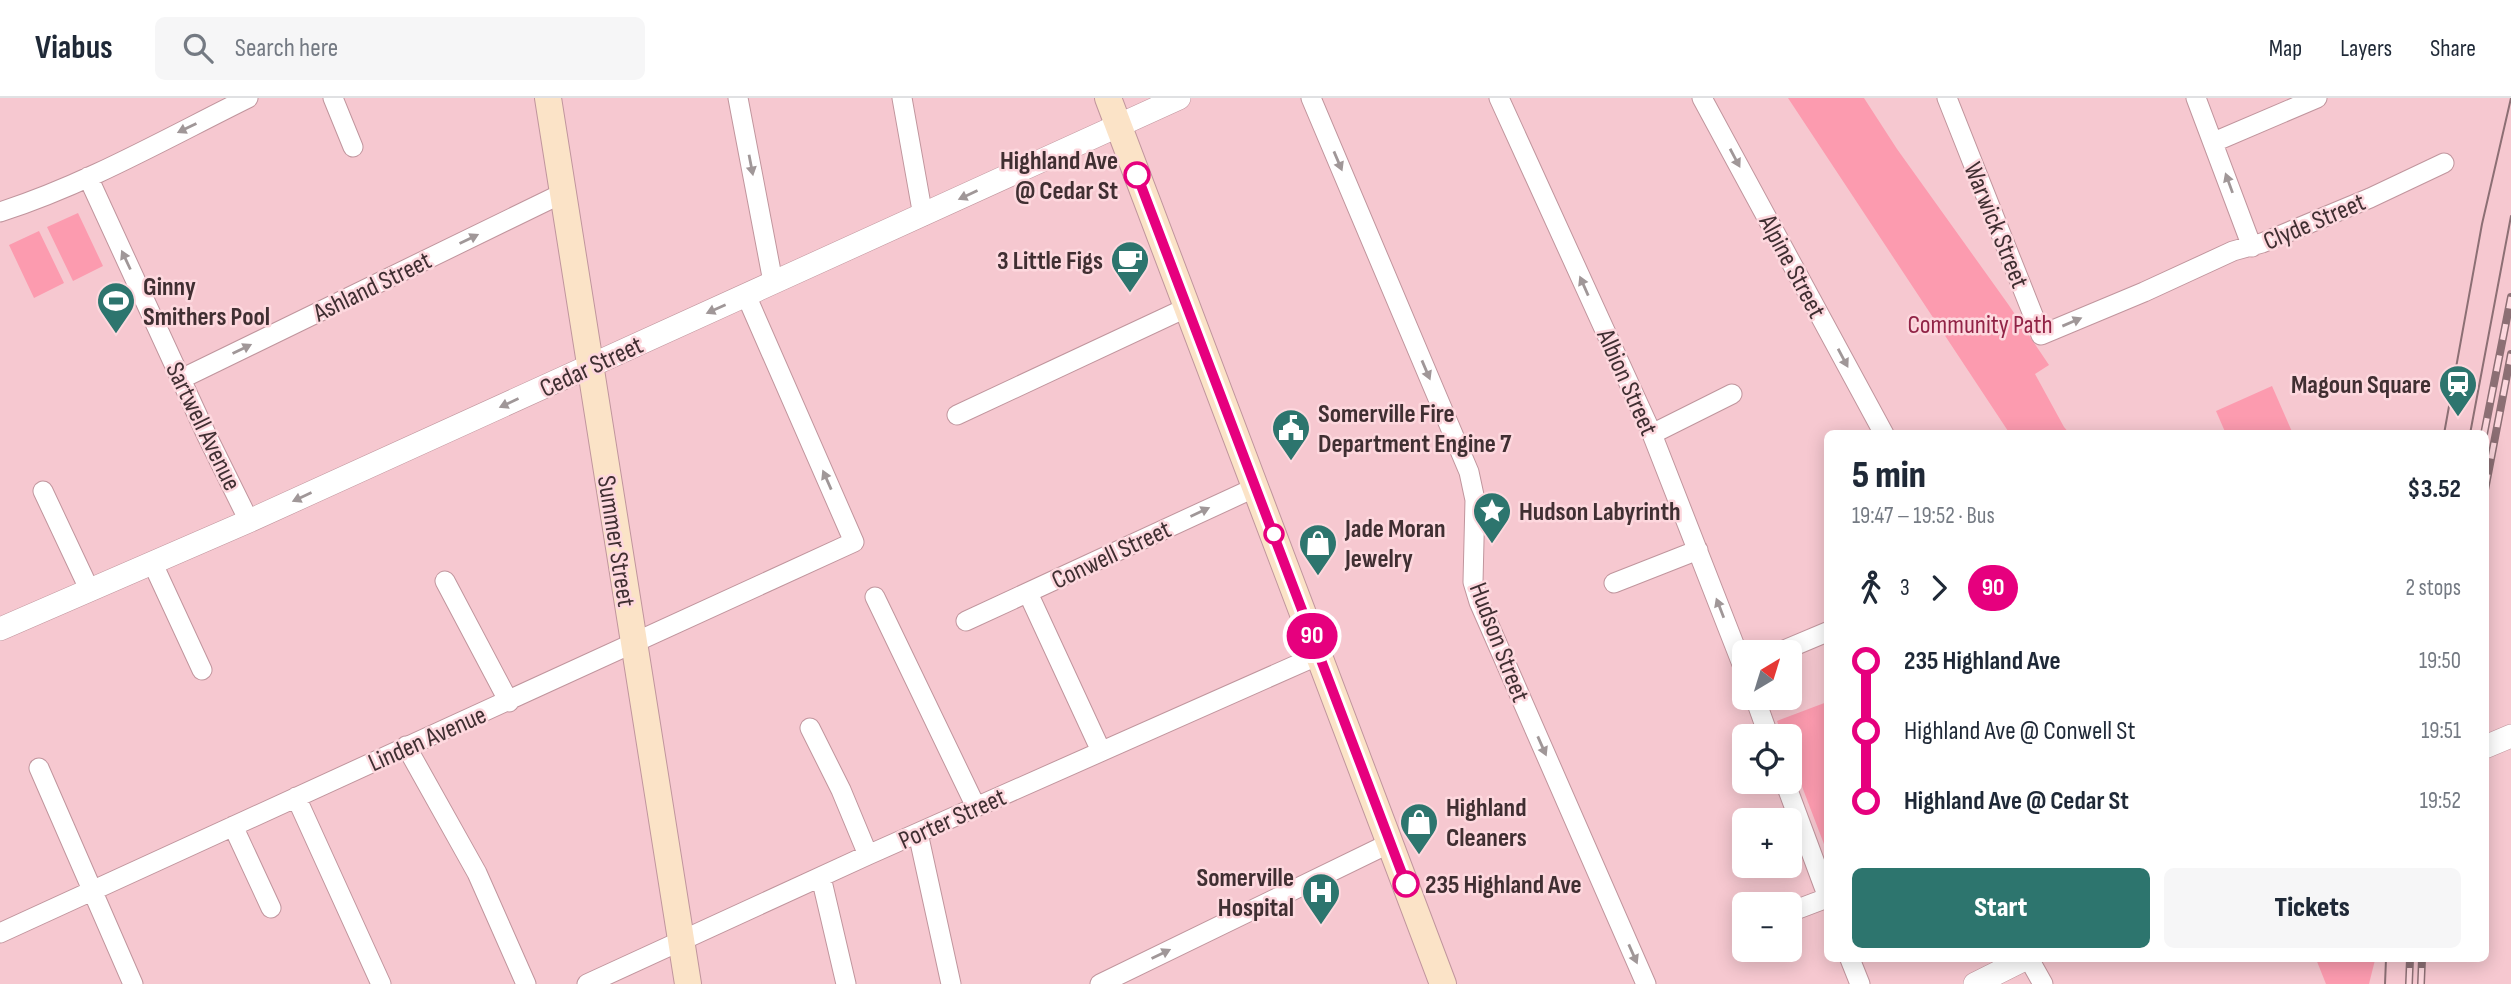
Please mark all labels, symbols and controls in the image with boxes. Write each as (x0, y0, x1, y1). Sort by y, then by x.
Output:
search box (155, 17, 645, 80)
text: Viabus (35, 28, 113, 68)
icon: search (179, 29, 217, 67)
text: Search here (235, 33, 338, 64)
text: Map (2269, 34, 2302, 63)
text: Layers (2340, 34, 2392, 63)
text: Share (2430, 34, 2476, 63)
one-way arrow (177, 123, 197, 134)
place label: Highland Ave @ Cedar St (1000, 146, 1118, 207)
one-way arrow (1729, 148, 1740, 168)
one-way arrow (1332, 151, 1344, 171)
one-way arrow (746, 154, 757, 176)
street label: Warwick Street (1956, 158, 2035, 293)
marker: Highland Ave @ Cedar St (1124, 162, 1150, 188)
one-way arrow (2223, 172, 2234, 193)
street label: Clyde Street (2259, 187, 2370, 258)
one-way arrow (958, 189, 978, 200)
street label: Alpine Street (1751, 209, 1832, 324)
one-way arrow (459, 233, 479, 245)
cafe icon: 3 Little Figs (1109, 239, 1151, 294)
street label: Ashland Street (308, 245, 437, 330)
place label: 3 Little Figs (997, 246, 1103, 277)
one-way arrow (121, 250, 132, 270)
place label: Ginny Smithers Pool (143, 272, 270, 333)
one-way arrow (1579, 275, 1590, 296)
sports icon: Ginny Smithers Pool (95, 280, 137, 335)
one-way arrow (706, 303, 726, 315)
park label: Community Path (1907, 310, 2053, 341)
one-way arrow (2062, 316, 2082, 328)
street label: Albion Street (1589, 324, 1664, 441)
street label: Cedar Street (535, 330, 648, 405)
one-way arrow (232, 343, 252, 355)
one-way arrow (1837, 348, 1848, 368)
street label: Sartwell Avenue (158, 357, 247, 496)
one-way arrow (1421, 360, 1432, 381)
station icon: Magoun Square (2437, 363, 2479, 418)
place label: Magoun Square (2291, 370, 2431, 401)
one-way arrow (499, 397, 519, 409)
place label: Somerville Fire Department Engine 7 (1318, 399, 1512, 460)
public building icon: Somerville Fire Department Engine 7 (1270, 407, 1312, 462)
text: 5 min (1852, 453, 1926, 498)
one-way arrow (821, 470, 833, 490)
street label: Summer Street (590, 473, 641, 609)
text: $3.52 (2407, 474, 2461, 505)
place icon: Hudson Labyrinth (1471, 490, 1513, 545)
one-way arrow (292, 491, 312, 503)
place label: Hudson Labyrinth (1519, 497, 1681, 528)
text: 19:47 – 19:52 · Bus (1852, 502, 1995, 530)
one-way arrow (1190, 507, 1211, 518)
street label: Conwell Street (1047, 514, 1176, 596)
place label: Jade Moran Jewelry (1344, 514, 1446, 575)
shop icon: Jade Moran Jewelry (1297, 522, 1339, 577)
unlabelled marker (1264, 524, 1284, 544)
icon: walk (1852, 569, 1890, 607)
icon: forward (1920, 569, 1958, 607)
text: 90 (1982, 573, 2004, 602)
text: 3 (1900, 574, 1910, 602)
text: 2 stops (2405, 574, 2461, 602)
street label: Hudson Street (1462, 579, 1536, 707)
one-way arrow (1715, 597, 1726, 618)
line badge: 90 (1280, 613, 1344, 659)
text: 90 (1301, 621, 1323, 650)
north arrow (1732, 640, 1802, 710)
map controls (1732, 640, 1802, 962)
text: 235 Highland Ave (1904, 646, 2061, 677)
text: 19:50 (2419, 647, 2461, 675)
street label: Linden Avenue (364, 700, 491, 779)
text: Highland Ave @ Conwell St (1904, 716, 2135, 747)
text: 19:51 (2421, 717, 2461, 745)
button: locate (1732, 724, 1802, 794)
one-way arrow (1536, 736, 1548, 756)
street label: Porter Street (894, 782, 1011, 857)
text: Highland Ave @ Cedar St (1904, 786, 2129, 817)
text: 19:52 (2420, 787, 2461, 815)
place label: Highland Cleaners (1446, 793, 1527, 854)
shop icon: Highland Cleaners (1398, 801, 1440, 856)
button: + (1732, 808, 1802, 878)
place label: Somerville Hospital (1197, 863, 1294, 924)
button: Start (1852, 868, 2150, 948)
button: Tickets (2164, 868, 2461, 948)
place label: 235 Highland Ave (1425, 870, 1582, 901)
hospital icon: Somerville Hospital (1300, 871, 1342, 926)
marker: 235 Highland Ave (1393, 871, 1419, 897)
button: − (1732, 892, 1802, 962)
one-way arrow (1628, 944, 1639, 965)
one-way arrow (1151, 949, 1171, 960)

